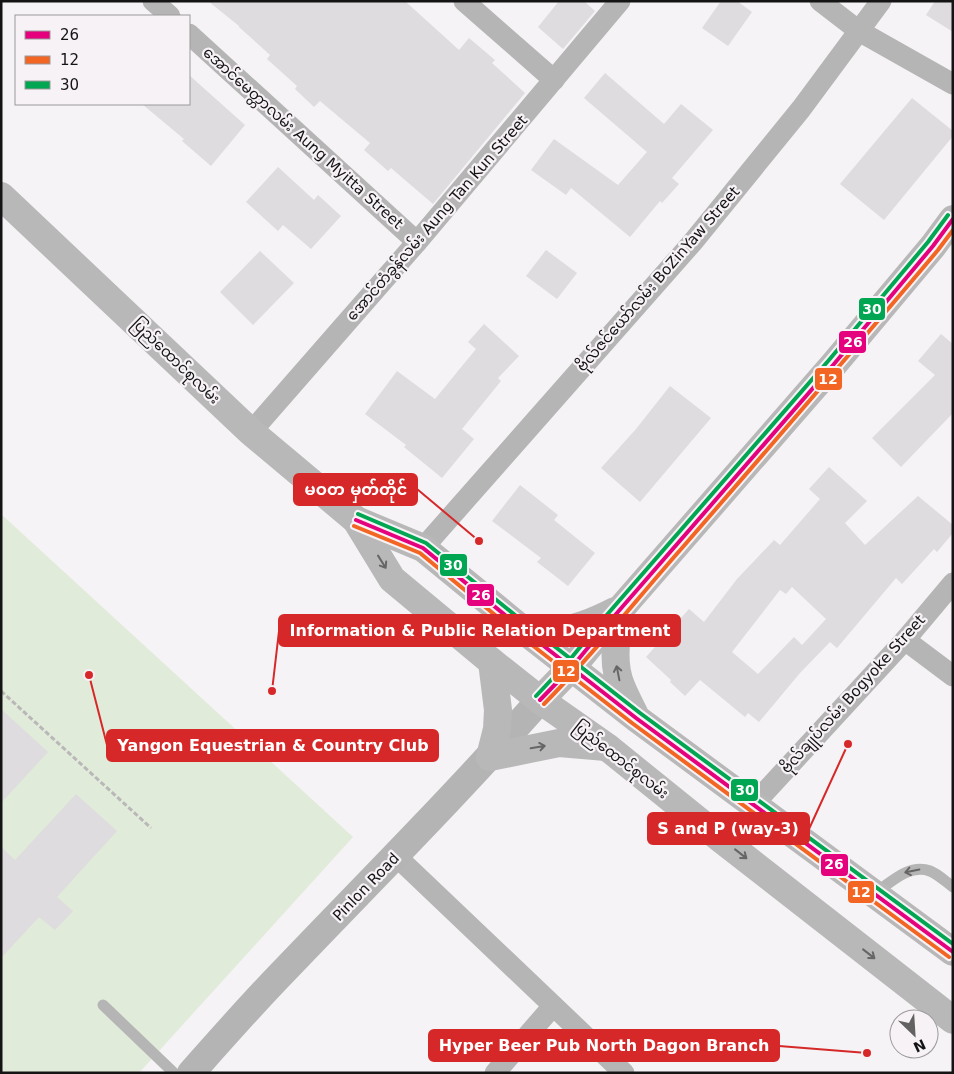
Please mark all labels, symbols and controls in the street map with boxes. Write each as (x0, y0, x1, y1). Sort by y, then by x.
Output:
legend (15, 15, 190, 105)
text: 26 (60, 26, 79, 44)
street label: အောင်မေတ္တာလမ်း Aung Myitta Street (197, 43, 407, 235)
text: 12 (60, 51, 79, 69)
text: 30 (60, 76, 79, 94)
street label: အောင်တံခွန်လမ်း Aung Tan Kun Street (342, 111, 534, 326)
street label: ဗိုလ်ဇင်ယော်လမ်း BoZinYaw Street (572, 182, 746, 377)
line badge: 30 (858, 297, 886, 321)
text: 30 (862, 301, 882, 317)
street label: ပြည်ထောင်စုလမ်း (126, 314, 224, 410)
line badge: 26 (838, 330, 867, 354)
text: 26 (843, 334, 863, 350)
line badge: 12 (814, 367, 843, 391)
text: 12 (818, 371, 838, 387)
callout: မဝတ မှတ်တိုင် (294, 474, 417, 505)
text: မဝတ မှတ်တိုင် (305, 478, 407, 503)
line badge: 30 (439, 553, 468, 577)
one-way arrow (377, 554, 387, 568)
text: 30 (443, 557, 463, 573)
line badge: 26 (466, 583, 495, 607)
text: 26 (471, 587, 491, 603)
street label: ဗိုလ်ချုပ်လမ်း Bogyoke Street (776, 610, 931, 779)
callout: Information & Public Relation Department (279, 615, 680, 646)
text: Information & Public Relation Department (290, 621, 671, 640)
line badge: 12 (552, 659, 580, 683)
text: 12 (556, 663, 576, 679)
one-way arrow (612, 665, 622, 681)
street label: ပြည်ထောင်စုလမ်း (568, 717, 673, 805)
callout: Yangon Equestrian & Country Club (107, 730, 438, 761)
text: Yangon Equestrian & Country Club (116, 736, 429, 755)
one-way arrow (529, 742, 545, 752)
line badge: 30 (730, 778, 759, 802)
text: 30 (735, 782, 755, 798)
callout: S and P (way-3) (648, 813, 809, 844)
text: S and P (way-3) (657, 819, 799, 838)
street label: Pinlon Road (329, 849, 403, 925)
one-way arrow (734, 849, 747, 860)
line badge: 26 (820, 853, 849, 877)
text: 26 (824, 856, 844, 872)
one-way arrow (905, 867, 921, 876)
line badge: 12 (847, 880, 875, 904)
text: 12 (851, 884, 871, 900)
one-way arrow (862, 949, 875, 960)
north arrow (889, 1009, 939, 1059)
callout: Hyper Beer Pub North Dagon Branch (429, 1030, 779, 1061)
text: Hyper Beer Pub North Dagon Branch (439, 1036, 769, 1055)
text: N (911, 1036, 928, 1056)

